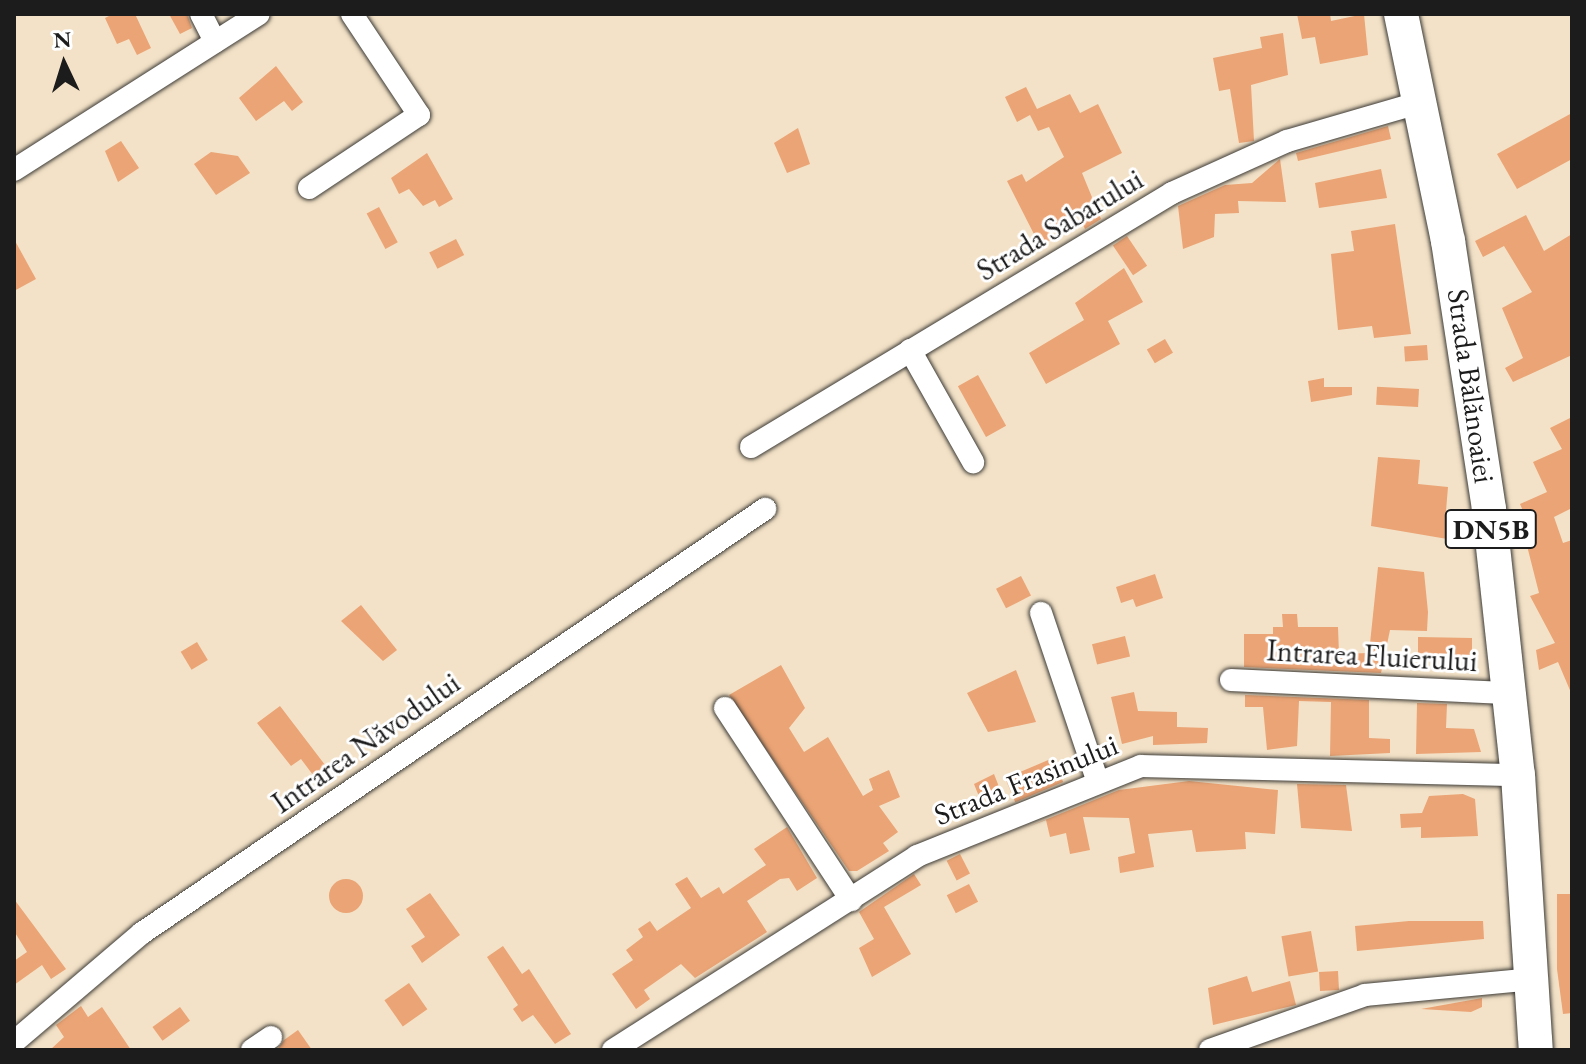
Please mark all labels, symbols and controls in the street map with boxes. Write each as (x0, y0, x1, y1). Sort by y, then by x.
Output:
north arrow (24, 24, 104, 104)
text: N (52, 24, 72, 55)
street label: Strada Sabarului (970, 161, 1150, 289)
street label: Strada Bălănoaiei (1440, 287, 1502, 485)
road number: DN5B (1443, 505, 1539, 553)
street label: Intrarea Fluierului (1266, 633, 1478, 679)
street label: Intrarea Năvodului (265, 665, 467, 821)
street label: Strada Frasinului (929, 727, 1123, 833)

